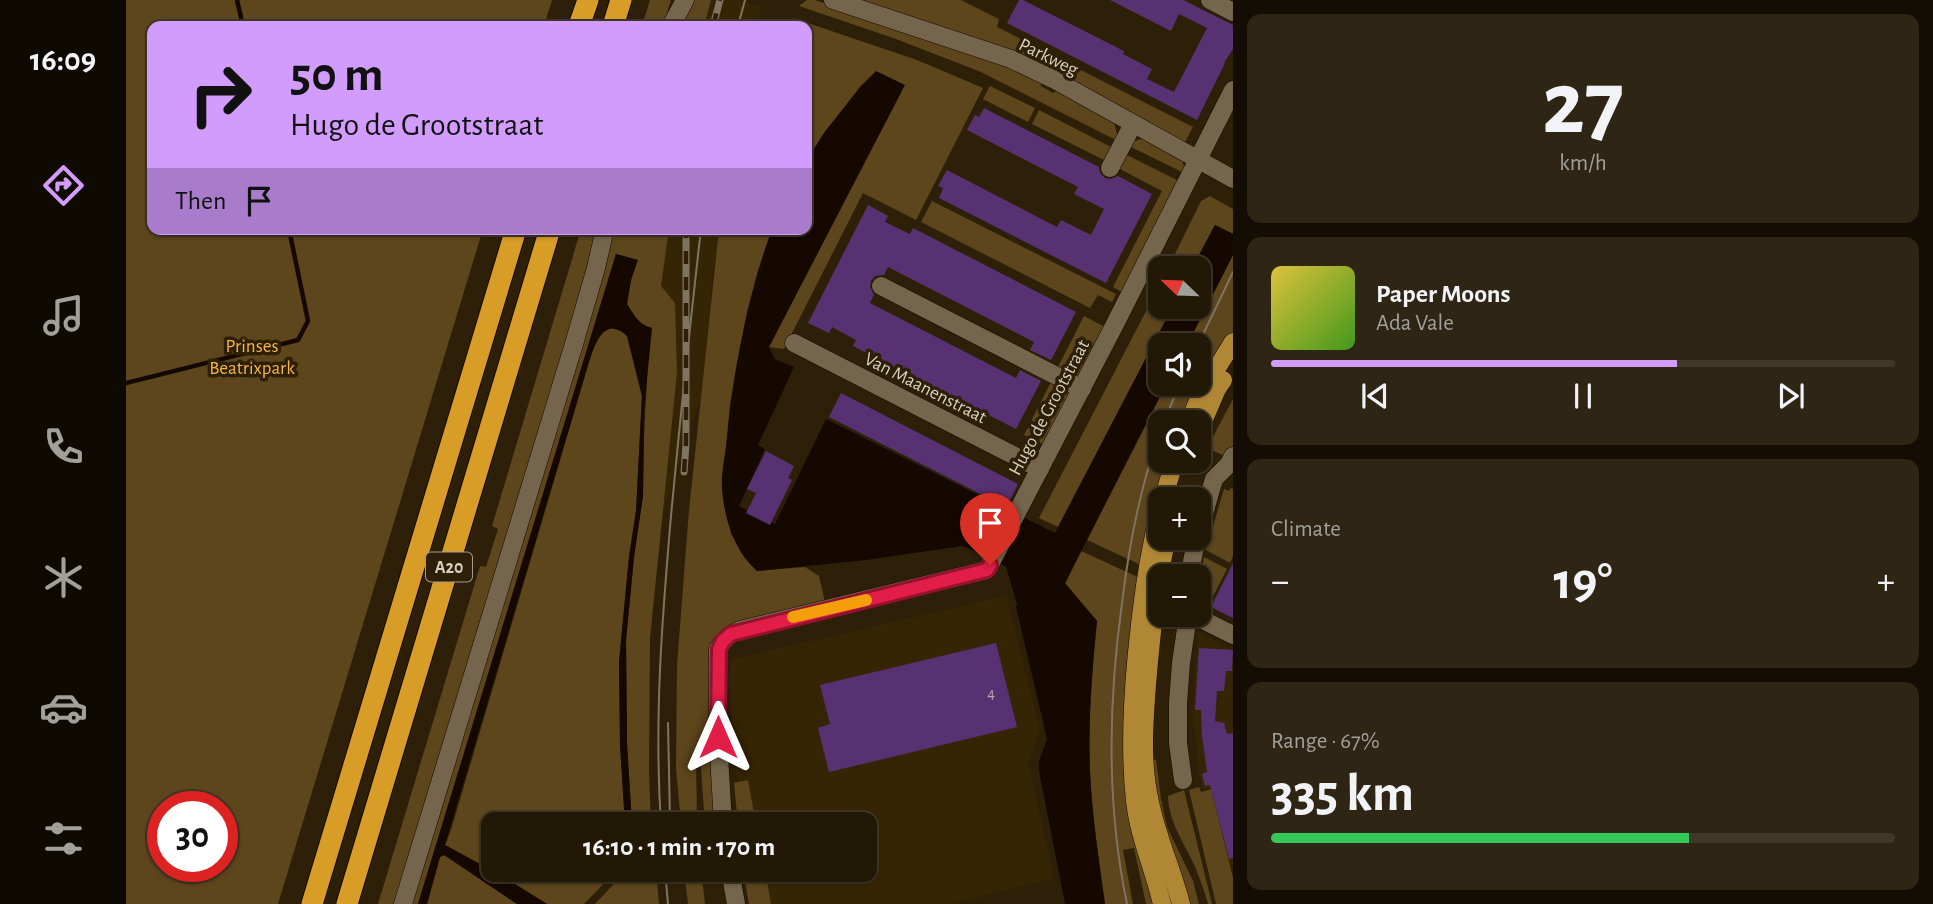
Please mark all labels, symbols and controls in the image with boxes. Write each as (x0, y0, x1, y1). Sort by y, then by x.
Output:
street label: Parkweg (1016, 35, 1082, 80)
text: 16:09 (30, 44, 96, 76)
icon: right (175, 49, 266, 140)
text: 50 m (290, 51, 384, 100)
text: 27 (1542, 59, 1624, 150)
text: Hugo de Grootstraat (290, 109, 543, 141)
text: km/h (1559, 152, 1607, 175)
icon: directions (39, 161, 88, 210)
icon: arrive (240, 182, 278, 220)
text: Then (175, 188, 226, 214)
north arrow (1148, 256, 1211, 318)
map controls (1148, 256, 1211, 627)
text: Paper Moons (1376, 281, 1511, 307)
icon: music (39, 291, 88, 340)
text: Ada Vale (1376, 312, 1454, 335)
button: sound (1148, 333, 1211, 396)
park label: Prinses Beatrixpark (209, 337, 295, 378)
street label: Hugo de Grootstraat (1006, 337, 1093, 479)
street label: Van Maanenstraat (861, 349, 990, 427)
icon: previous (1356, 377, 1394, 415)
icon: pause (1564, 377, 1602, 415)
icon: next (1772, 377, 1810, 415)
button: search (1148, 410, 1211, 473)
icon: phone (39, 422, 88, 471)
button: + (1148, 487, 1211, 550)
pin (960, 493, 1020, 565)
icon: arrive (971, 504, 1009, 542)
text: Climate (1271, 518, 1341, 541)
road number: A20 (426, 552, 472, 582)
icon: climate (39, 553, 88, 602)
text: 19° (1553, 556, 1613, 608)
text: − (1271, 563, 1289, 601)
text: + (1877, 563, 1895, 601)
button: − (1148, 564, 1211, 627)
icon: car (39, 683, 88, 732)
house number: 4 (987, 685, 995, 701)
position arrow (681, 700, 755, 774)
text: Range · 67% (1271, 730, 1380, 753)
text: 335 km (1271, 768, 1414, 820)
speed limit sign: 30 (147, 791, 238, 882)
icon: filters (39, 814, 88, 863)
text: 16:10 · 1 min · 170 m (583, 834, 775, 860)

